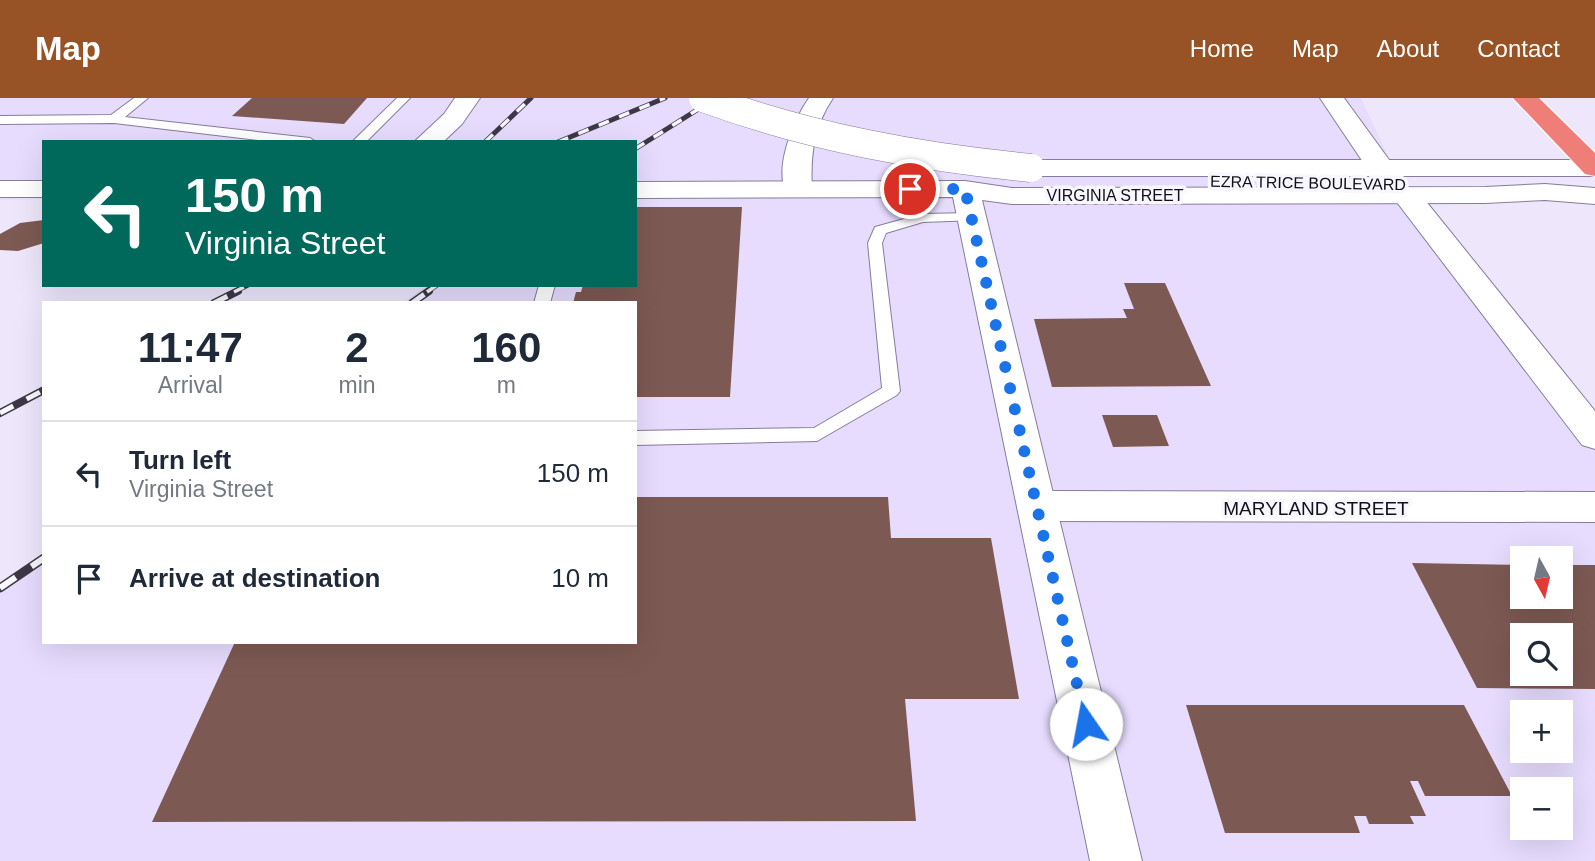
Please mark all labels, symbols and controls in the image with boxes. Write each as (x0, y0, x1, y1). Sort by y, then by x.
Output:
text: Map (35, 30, 101, 67)
text: Home (1190, 35, 1254, 62)
text: Map (1292, 35, 1339, 62)
text: About (1377, 35, 1439, 62)
text: Contact (1477, 35, 1560, 62)
pin (880, 159, 940, 219)
icon: left (70, 168, 161, 259)
text: 150 m (185, 168, 324, 222)
icon: arrive (891, 170, 929, 208)
street label: EZRA TRICE BOULEVARD (1210, 173, 1406, 193)
street label: VIRGINIA STREET (1047, 187, 1184, 204)
text: Virginia Street (185, 225, 385, 261)
text: 11:47 (138, 324, 243, 371)
text: 2 (345, 324, 369, 371)
text: 160 (471, 324, 541, 371)
text: Arrival (158, 372, 223, 398)
text: min (338, 372, 376, 398)
text: m (497, 372, 516, 398)
text: Turn left (129, 445, 231, 475)
icon: left (70, 455, 108, 493)
text: 150 m (537, 458, 609, 488)
text: Virginia Street (129, 476, 273, 502)
street label: MARYLAND STREET (1223, 498, 1409, 519)
north arrow (1510, 546, 1573, 609)
map controls (1510, 546, 1573, 840)
icon: arrive (70, 560, 108, 598)
text: Arrive at destination (129, 563, 380, 593)
text: 10 m (551, 563, 609, 593)
button: search (1510, 623, 1573, 686)
position arrow (1049, 687, 1123, 761)
button: + (1510, 700, 1573, 763)
button: − (1510, 777, 1573, 840)

